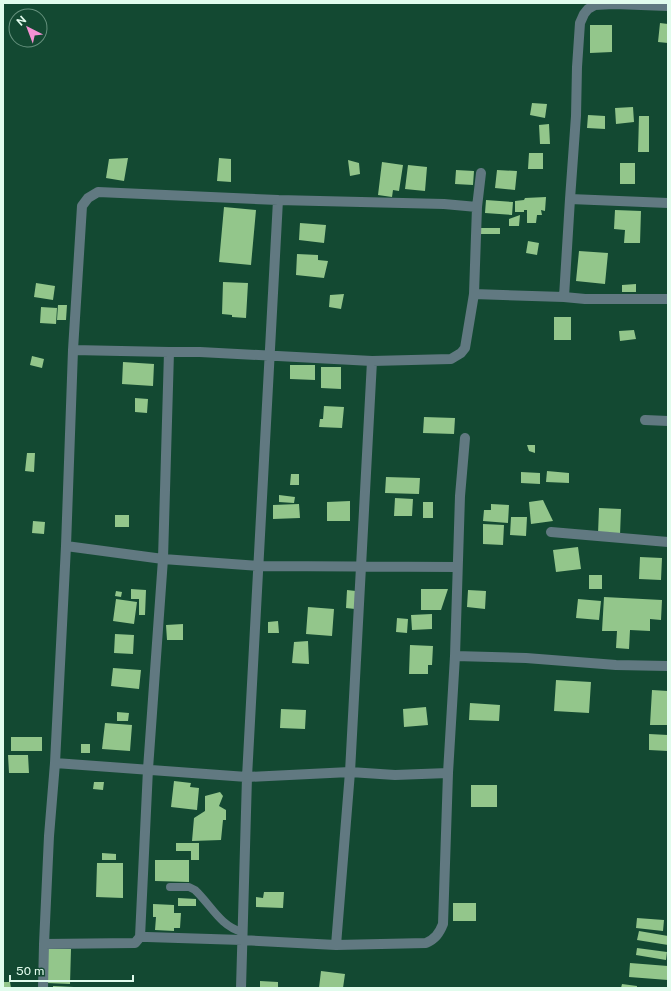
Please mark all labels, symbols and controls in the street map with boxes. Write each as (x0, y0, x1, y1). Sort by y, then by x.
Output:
north arrow (8, 8, 48, 48)
text: N (14, 13, 29, 28)
scale bar (10, 957, 133, 983)
text: 50 m (16, 964, 44, 978)

